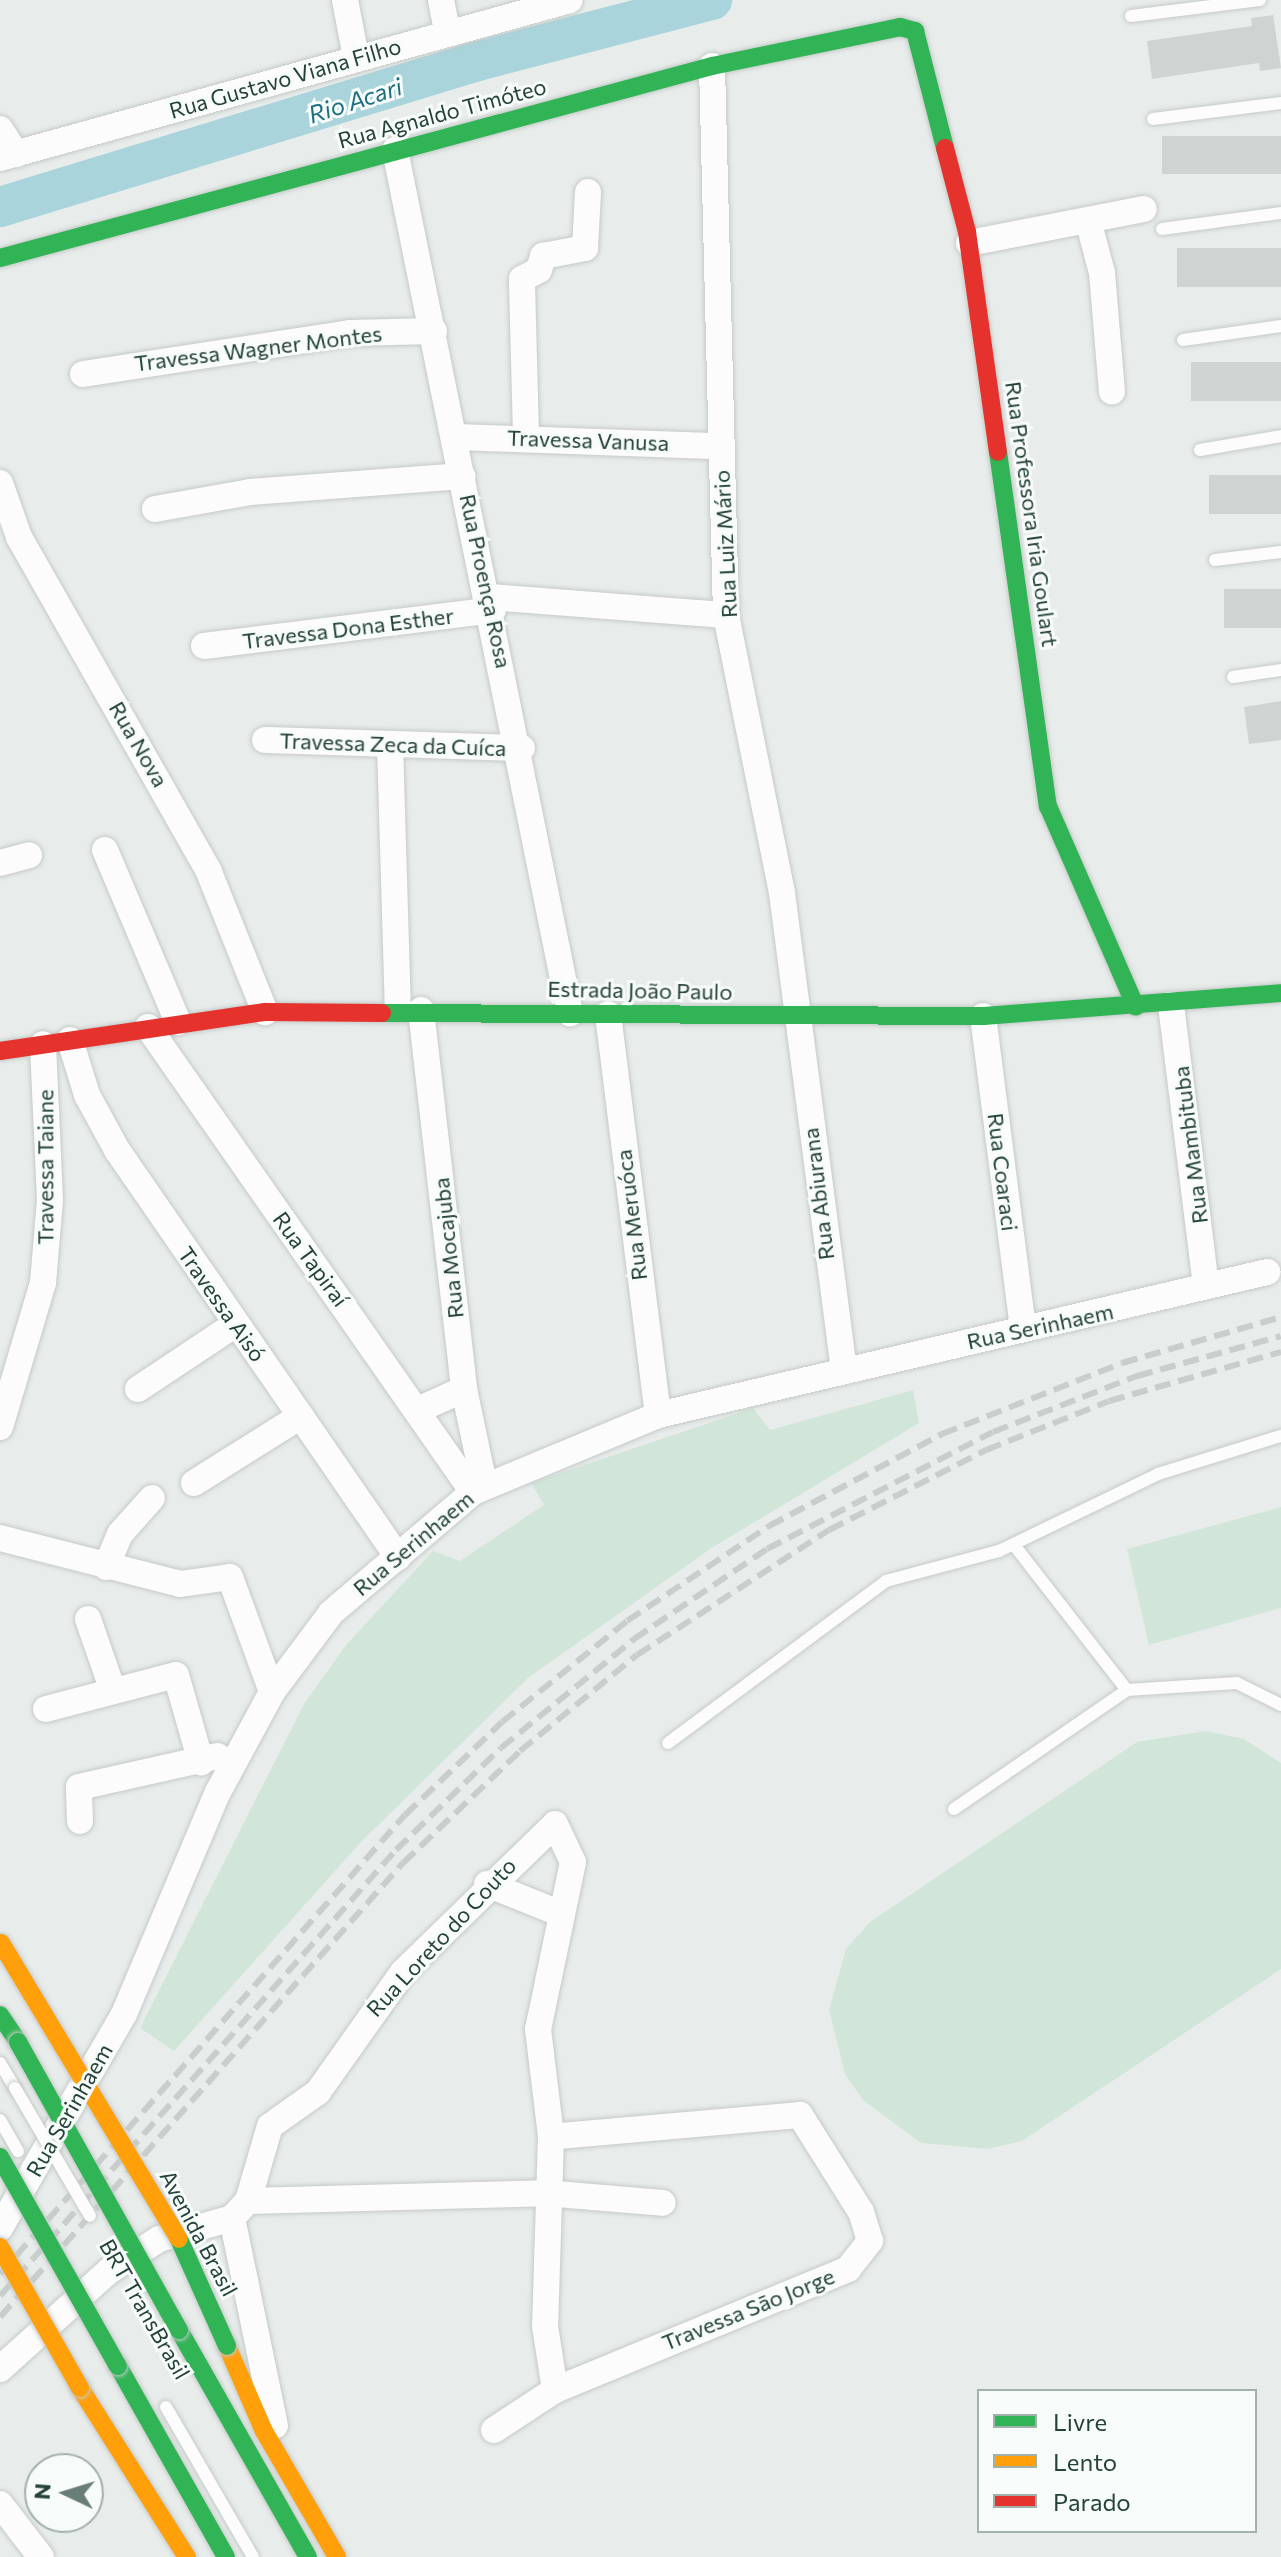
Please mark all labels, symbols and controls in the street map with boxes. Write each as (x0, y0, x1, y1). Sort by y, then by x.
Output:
street label: Rua Gustavo Viana Filho (166, 32, 404, 124)
water label: Rio Acari (304, 71, 406, 129)
street label: Rua Agnaldo Timóteo (335, 72, 549, 154)
street label: Travessa Wagner Montes (133, 320, 383, 376)
street label: Rua Professora Iria Goulart (1000, 380, 1064, 648)
street label: Travessa Vanusa (507, 424, 669, 456)
street label: Rua Luiz Mário (708, 469, 742, 619)
street label: Rua Proença Rosa (455, 492, 517, 670)
street label: Travessa Dona Esther (241, 602, 455, 654)
street label: Rua Nova (104, 696, 174, 792)
street label: Travessa Zeca da Cuíca (279, 727, 507, 761)
street label: Estrada João Paulo (547, 975, 733, 1005)
street label: Rua Mambituba (1167, 1065, 1213, 1225)
street label: Travessa Taiane (32, 1089, 58, 1245)
street label: Rua Coaraci (983, 1111, 1023, 1233)
street label: Rua Abiurana (797, 1126, 839, 1262)
street label: Rua Meruóca (610, 1148, 652, 1282)
street label: Rua Mocajuba (427, 1176, 469, 1320)
street label: Rua Tapiraí (268, 1206, 354, 1312)
street label: Travessa Aisó (173, 1241, 271, 1367)
street label: Rua Serinhaem (964, 1298, 1116, 1354)
street label: Rua Serinhaem (347, 1485, 479, 1601)
street label: Rua Loreto do Couto (361, 1852, 521, 2022)
street label: Rua Serinhaem (20, 2039, 118, 2181)
street label: Avenida Brasil (155, 2165, 243, 2301)
street label: BRT TransBrasil (94, 2234, 196, 2384)
street label: Travessa Sāo Jorge (658, 2262, 838, 2356)
legend (977, 2389, 1257, 2533)
text: Livre (1053, 2407, 1107, 2436)
text: Lento (1053, 2447, 1117, 2476)
north arrow (24, 2453, 104, 2533)
text: N (28, 2482, 56, 2501)
text: Parado (1053, 2487, 1131, 2516)

